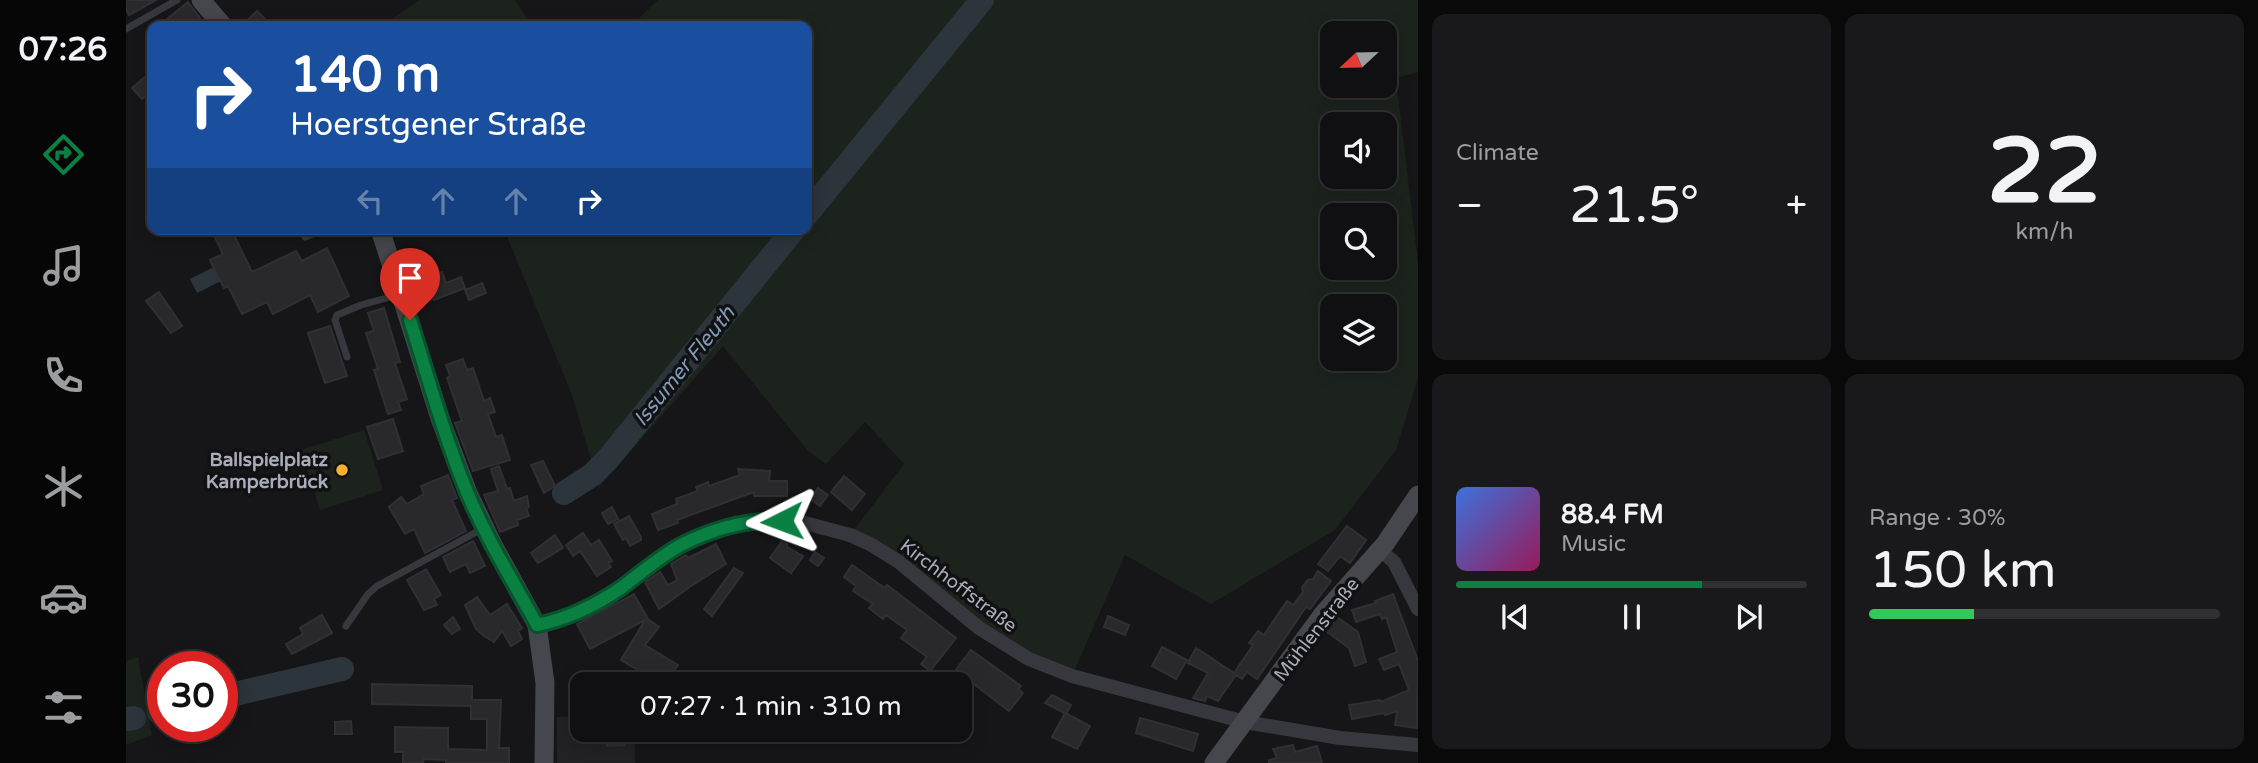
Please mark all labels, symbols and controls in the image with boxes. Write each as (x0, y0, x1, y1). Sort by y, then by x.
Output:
north arrow (1320, 21, 1396, 98)
map controls (1320, 21, 1397, 371)
text: 07:26 (19, 31, 107, 69)
text: 140 m (290, 46, 440, 105)
icon: right (175, 49, 266, 140)
text: Hoerstgener Straße (290, 106, 586, 144)
button: sound (1320, 112, 1397, 189)
text: 22 (1987, 117, 2102, 227)
icon: directions (39, 130, 88, 179)
text: Climate (1456, 139, 1539, 167)
text: 21.5° (1569, 174, 1699, 237)
icon: left (351, 182, 389, 220)
icon: ahead (424, 182, 462, 220)
icon: ahead (497, 182, 535, 220)
icon: right (570, 182, 608, 220)
text: − (1456, 183, 1483, 229)
text: + (1786, 183, 1807, 229)
button: search (1320, 203, 1397, 280)
text: km/h (2016, 218, 2073, 246)
icon: music (39, 241, 88, 290)
pin (380, 248, 440, 320)
icon: arrive (391, 259, 429, 297)
button: layers (1320, 294, 1397, 371)
water label: Issumer Fleuth (629, 301, 741, 431)
icon: phone (39, 351, 88, 400)
place label: Ballspielplatz Kamperbrück (206, 449, 329, 494)
icon: climate (39, 462, 88, 511)
marker: Ballspielplatz Kamperbrück (334, 462, 350, 478)
position arrow (745, 484, 819, 558)
text: 88.4 FM (1561, 499, 1664, 530)
text: Range · 30% (1869, 504, 2005, 532)
text: Music (1561, 530, 1626, 558)
street label: Kirchhoffstraße (896, 535, 1021, 637)
text: 150 km (1869, 539, 2057, 602)
icon: car (39, 573, 88, 622)
street label: Mühlenstraße (1270, 574, 1364, 686)
icon: previous (1496, 598, 1534, 636)
icon: pause (1613, 598, 1651, 636)
icon: next (1730, 598, 1768, 636)
speed limit sign: 30 (147, 651, 238, 742)
icon: filters (39, 683, 88, 732)
text: 07:27 · 1 min · 310 m (640, 691, 902, 722)

